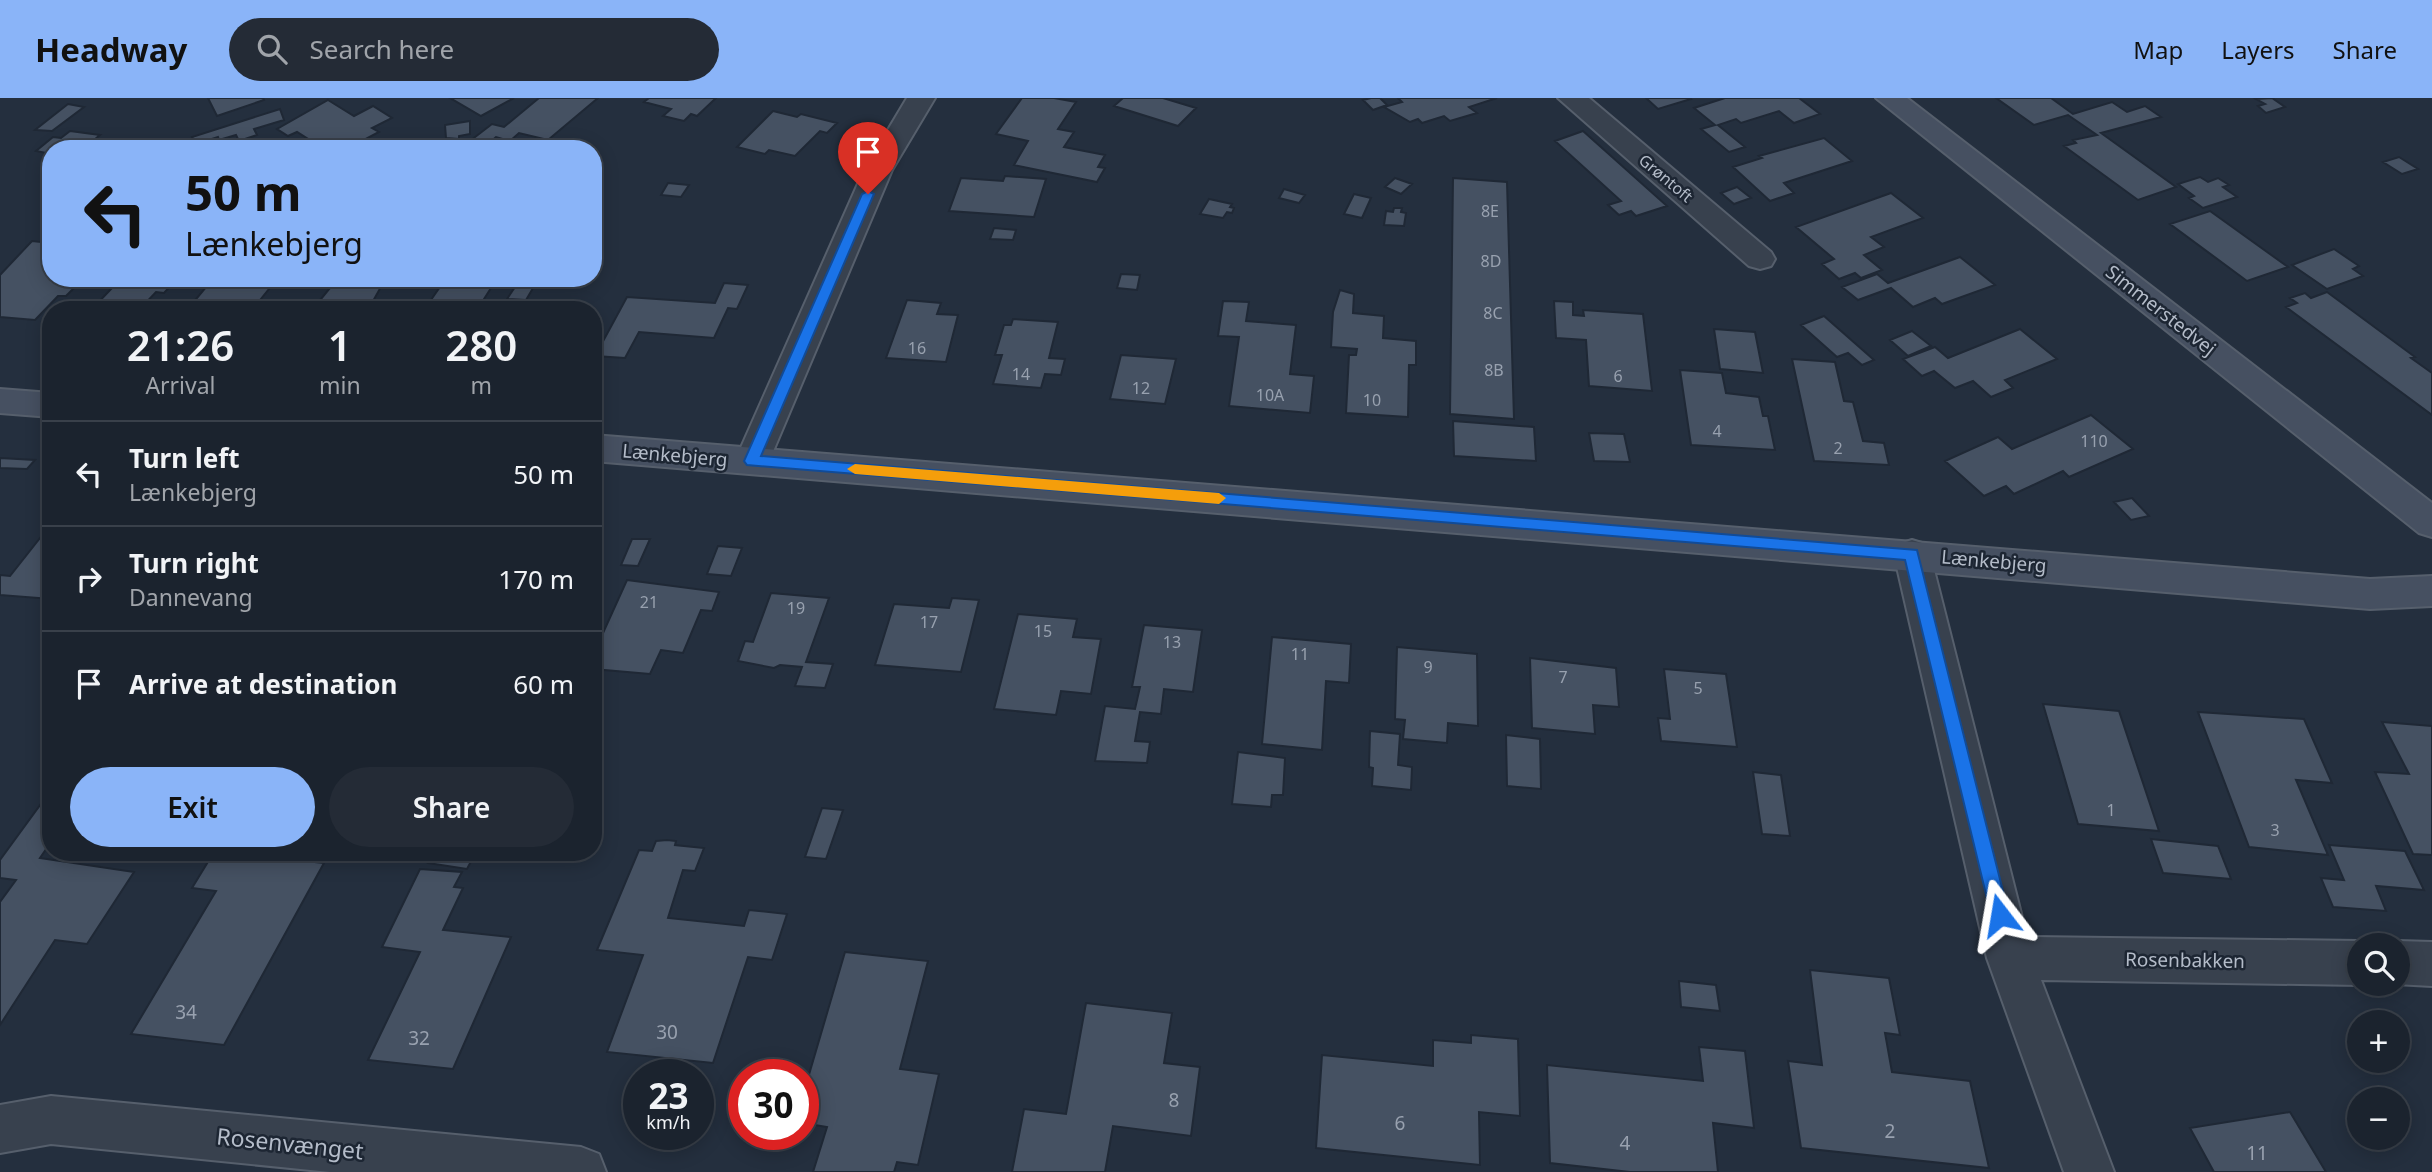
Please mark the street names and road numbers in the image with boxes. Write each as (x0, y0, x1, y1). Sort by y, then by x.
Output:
street label: Grøntoft (1634, 149, 1698, 207)
street label: Simmerstedvej (2101, 259, 2221, 361)
street label: Lænkebjerg (621, 437, 729, 473)
street label: Lænkebjerg (1940, 543, 2048, 579)
street label: Rosenbakken (2125, 946, 2245, 974)
street label: Rosenvænget (215, 1119, 365, 1167)

